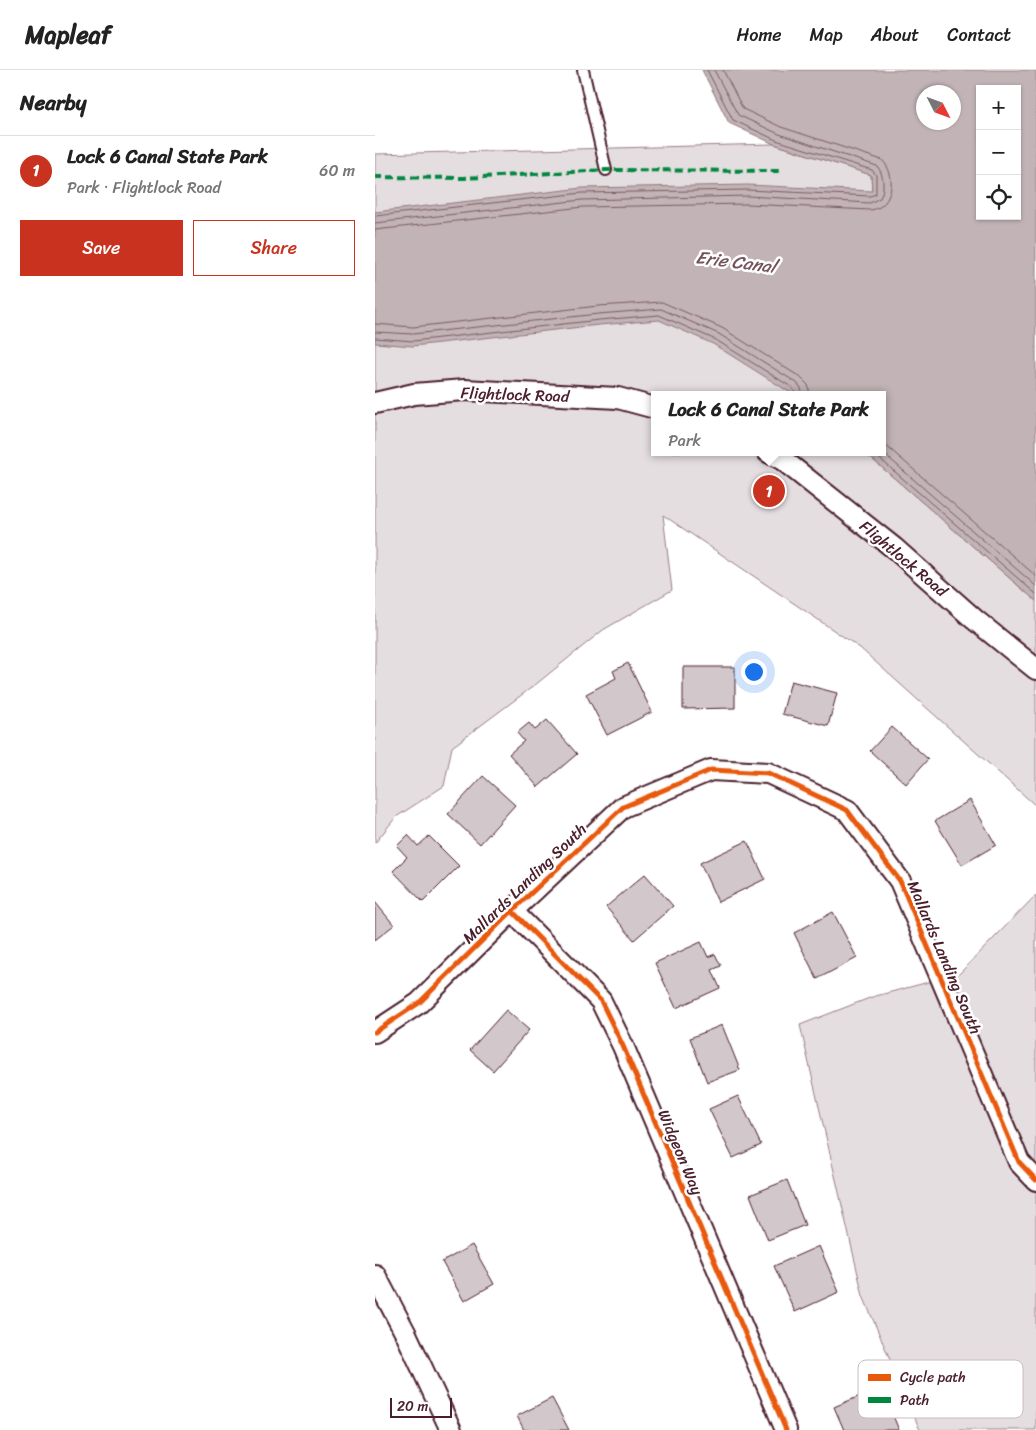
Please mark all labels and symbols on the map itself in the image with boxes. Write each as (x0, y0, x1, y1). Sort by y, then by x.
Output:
north arrow (916, 85, 961, 130)
water label: Erie Canal (694, 241, 782, 283)
street label: Flightlock Road (460, 378, 571, 411)
pin: 1 (753, 472, 785, 510)
street label: Flightlock Road (853, 512, 956, 605)
your location (741, 659, 767, 685)
street label: Mallards Landing South (455, 816, 594, 951)
street label: Mallards Landing South (899, 876, 990, 1039)
street label: Widgeon Way (649, 1105, 712, 1200)
legend (858, 1360, 1023, 1418)
text: Cycle path (900, 1365, 966, 1390)
text: Path (900, 1388, 929, 1413)
scale bar (390, 1395, 453, 1418)

